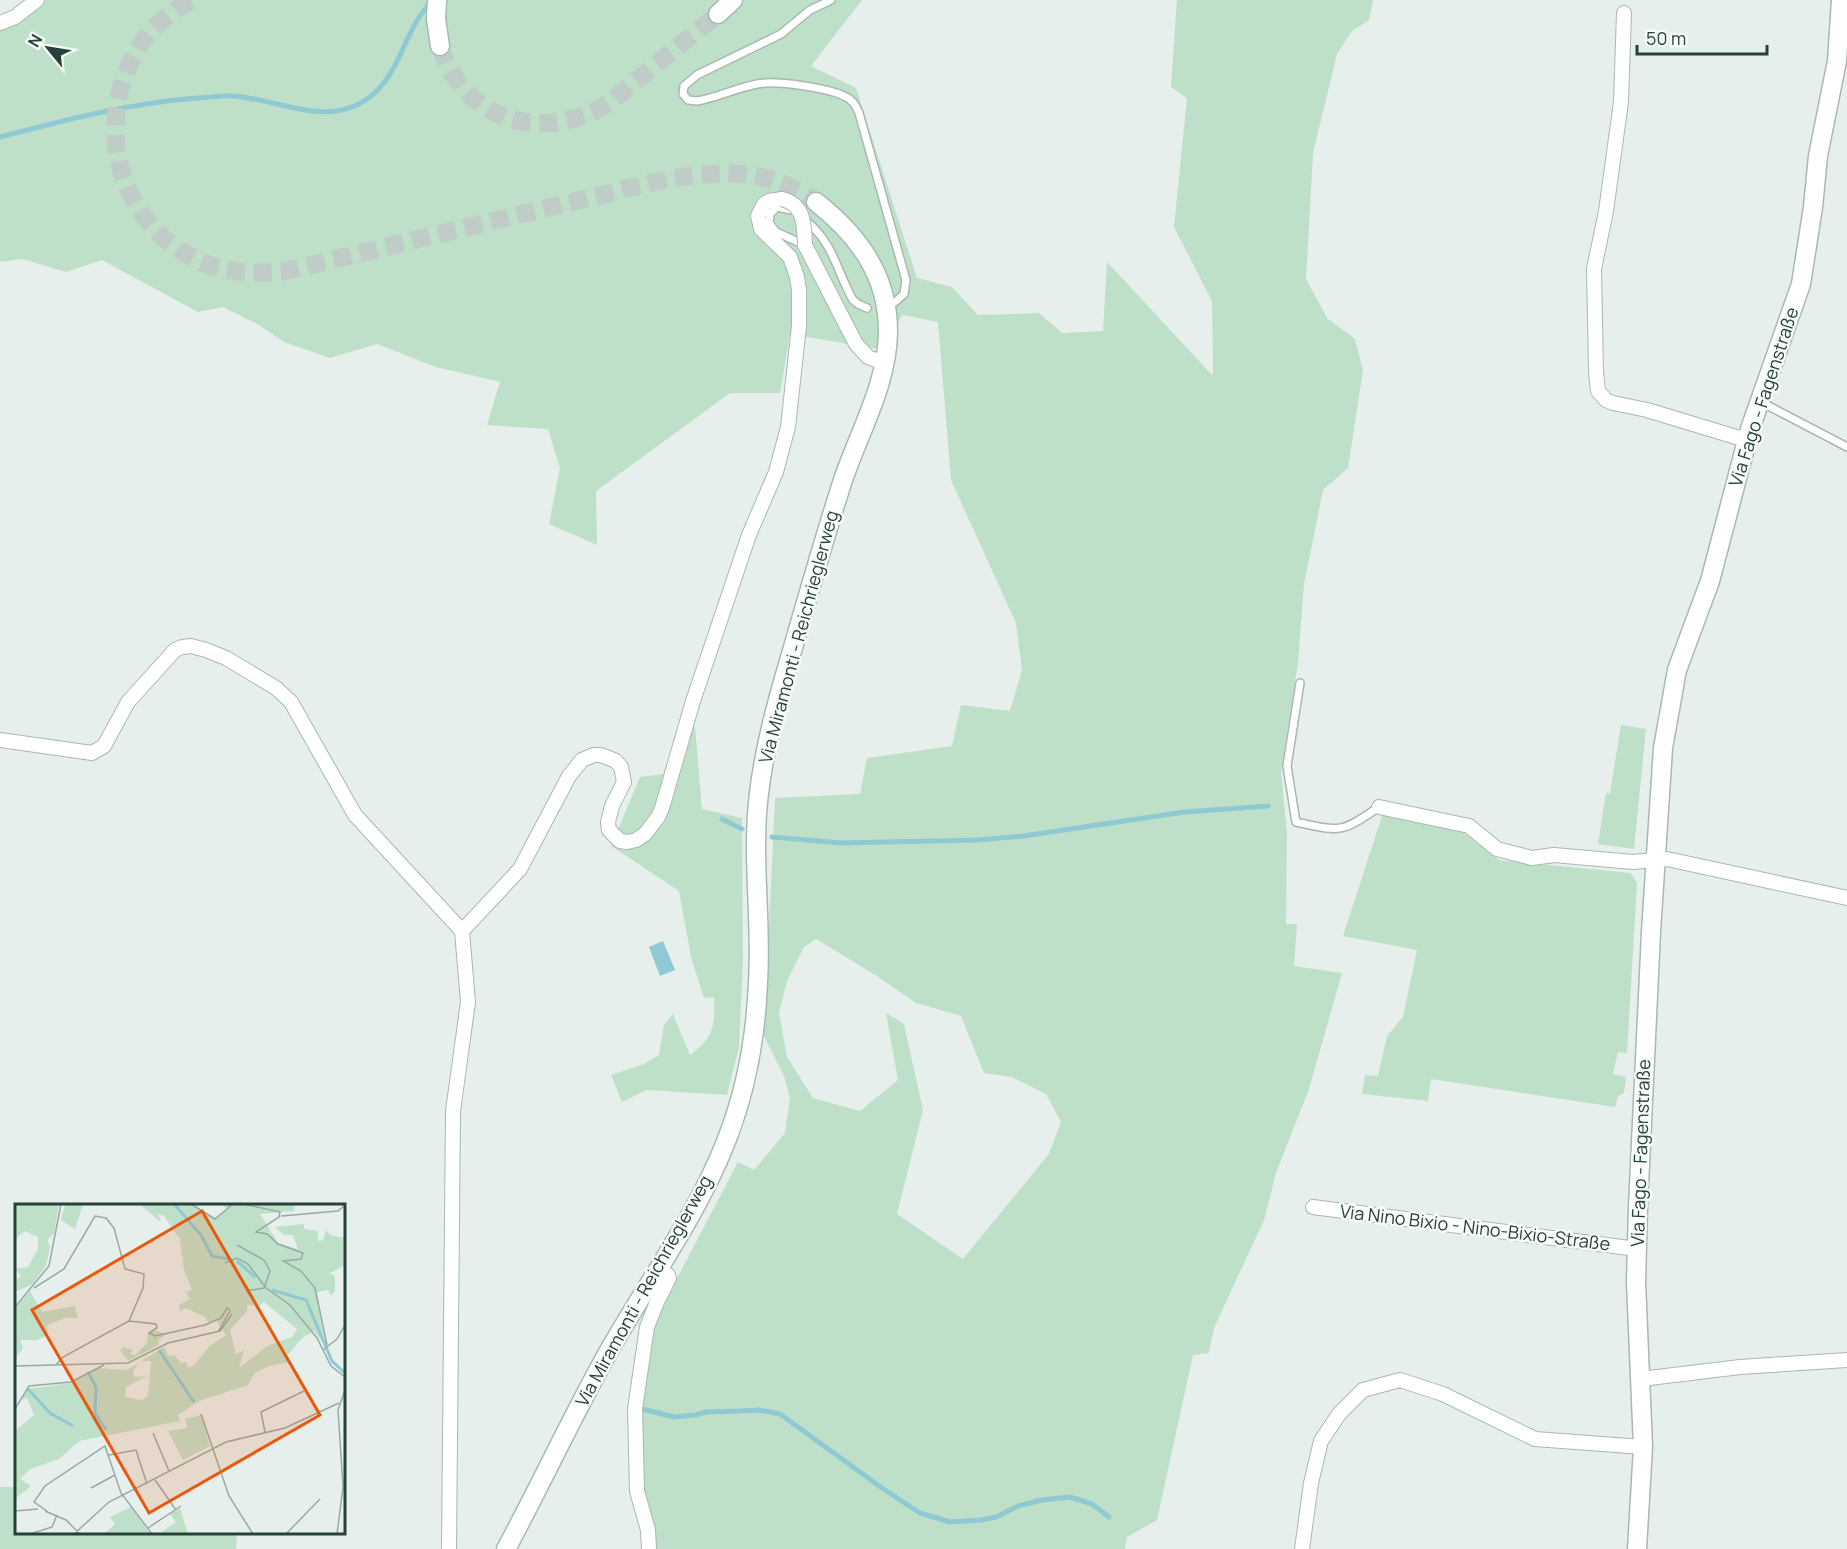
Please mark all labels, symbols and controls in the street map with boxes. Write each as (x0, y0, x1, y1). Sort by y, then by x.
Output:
north arrow (18, 18, 78, 78)
scale bar (1637, 18, 1768, 56)
text: 50 m (1646, 26, 1686, 50)
text: N (23, 30, 47, 51)
street label: Via Fago - Fagenstraße (1723, 304, 1803, 490)
street label: Via Miramonti - Reichrieglerweg (753, 508, 843, 766)
street label: Via Fago - Fagenstraße (1625, 1059, 1655, 1247)
street label: Via Miramonti - Reichrieglerweg (569, 1171, 717, 1410)
street label: Via Nino Bixio - Nino-Bixio-Straße (1339, 1199, 1612, 1256)
inset map (15, 1204, 345, 1534)

